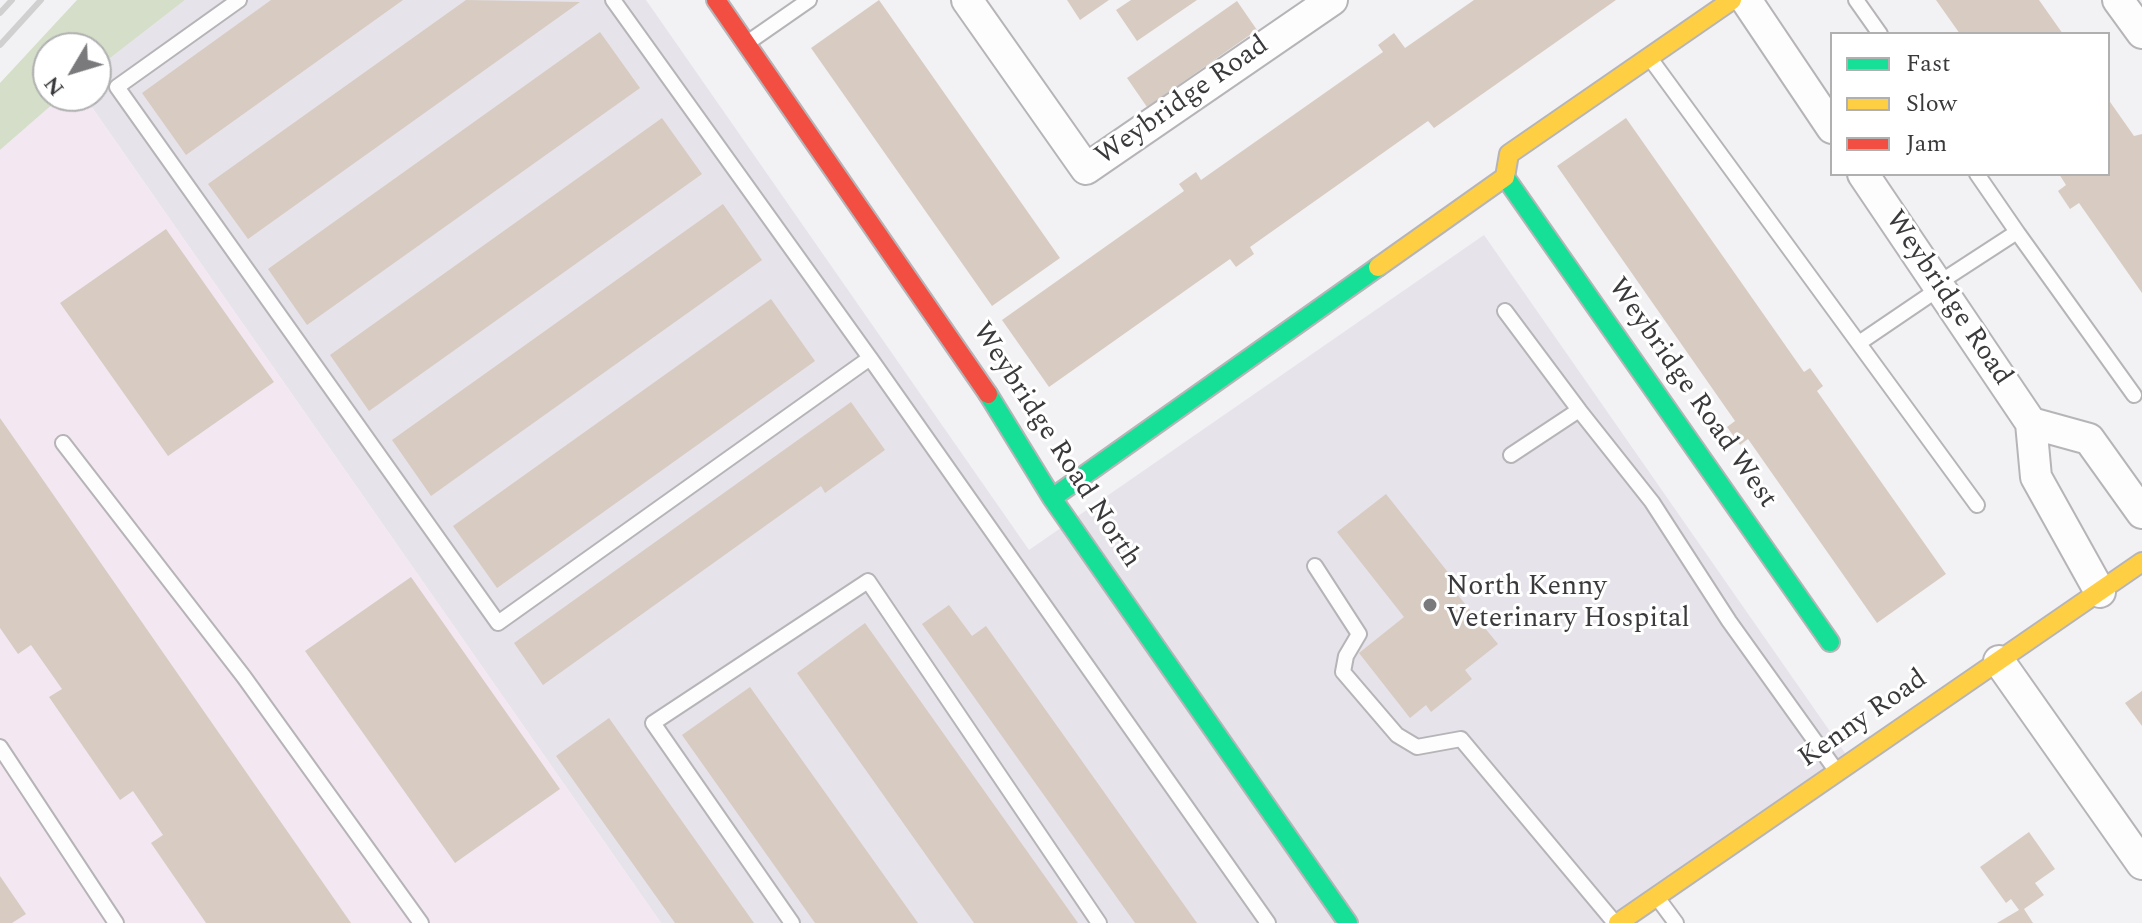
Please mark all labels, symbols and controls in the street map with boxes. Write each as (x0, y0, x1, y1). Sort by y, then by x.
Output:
street label: Weybridge Road (1090, 30, 1276, 174)
north arrow (32, 32, 112, 112)
legend (1830, 32, 2110, 176)
text: Fast (1906, 46, 1951, 82)
text: N (36, 69, 73, 103)
text: Slow (1906, 86, 1957, 122)
text: Jam (1906, 126, 1947, 162)
street label: Weybridge Road (1876, 205, 2018, 393)
street label: Weybridge Road West (1599, 273, 1783, 515)
street label: Weybridge Road North (963, 317, 1147, 575)
place label: North Kenny Veterinary Hospital (1446, 572, 1690, 638)
marker: North Kenny Veterinary Hospital (1421, 596, 1439, 614)
street label: Kenny Road (1793, 664, 1935, 776)

